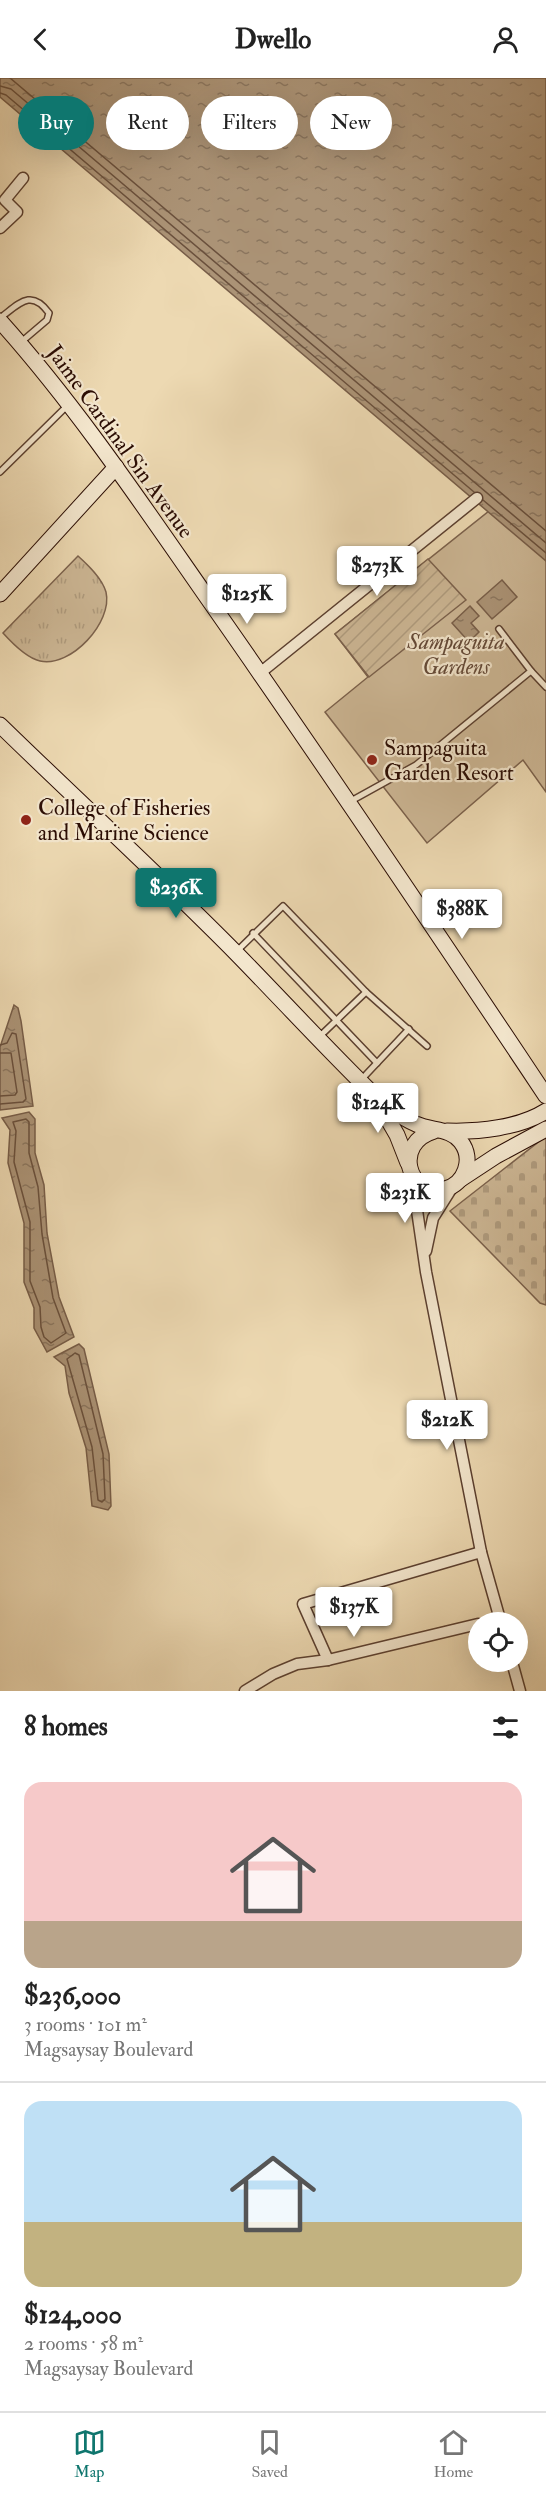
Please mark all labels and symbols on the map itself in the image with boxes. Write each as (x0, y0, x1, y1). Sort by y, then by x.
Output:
street label: Jaime Cardinal Sin Avenue (40, 339, 200, 544)
pin: $273K (335, 546, 419, 597)
pin: $125K (205, 574, 289, 625)
park label: Sampaguita Gardens (406, 628, 505, 681)
place label: Sampaguita Garden Resort (384, 734, 514, 787)
marker: Sampaguita Garden Resort (365, 753, 379, 767)
place label: College of Fisheries and Marine Science (38, 794, 210, 847)
marker: College of Fisheries and Marine Science (19, 813, 33, 827)
pin: $236K (134, 868, 218, 919)
pin: $388K (420, 889, 504, 940)
pin: $124K (336, 1083, 420, 1134)
pin: $231K (363, 1173, 447, 1224)
pin: $212K (405, 1400, 489, 1451)
pin: $137K (312, 1587, 396, 1638)

